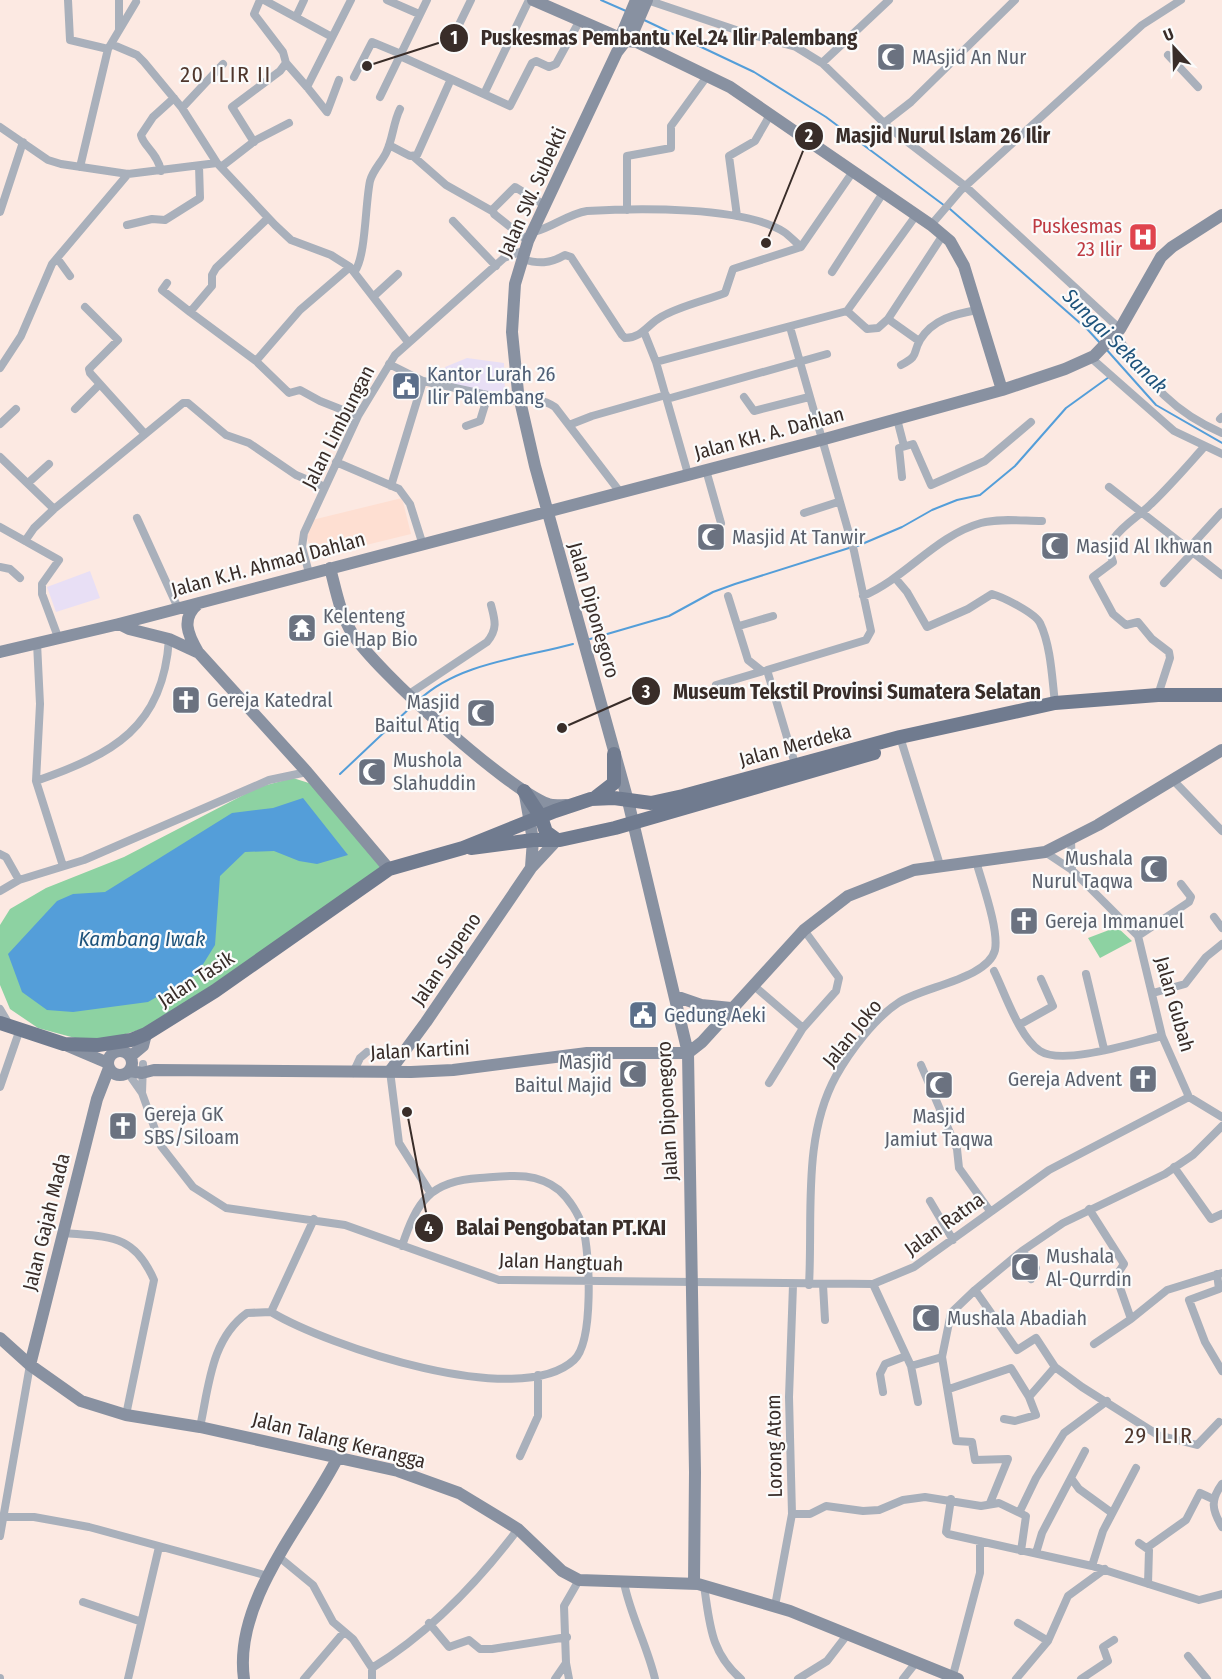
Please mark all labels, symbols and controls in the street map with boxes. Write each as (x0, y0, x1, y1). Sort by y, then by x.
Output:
callout: Puskesmas Pembantu Kel.24 Ilir Palembang (439, 18, 869, 57)
north arrow (1144, 18, 1204, 78)
text: U (1161, 24, 1176, 45)
text: Puskesmas Pembantu Kel.24 Ilir Palembang (481, 25, 858, 51)
text: 1 (450, 27, 458, 49)
mosque icon: MAsjid An Nur (875, 41, 907, 73)
place label: MAsjid An Nur (912, 45, 1026, 69)
district label: 20 ILIR II (180, 61, 272, 88)
callout: Masjid Nurul Islam 26 Ilir (794, 116, 1062, 155)
street label: Jalan SW. Subekti (493, 123, 571, 261)
text: Masjid Nurul Islam 26 Ilir (836, 123, 1051, 149)
text: 2 (804, 125, 813, 147)
place label: Puskesmas 23 Ilir (1032, 214, 1122, 261)
hospital icon: Puskesmas 23 Ilir (1127, 221, 1159, 253)
water label: Sungai Sekanak (1056, 282, 1173, 399)
street label: Jalan Limbungan (297, 361, 379, 493)
place label: Kantor Lurah 26 Ilir Palembang (427, 362, 555, 409)
public building icon: Kantor Lurah 26 Ilir Palembang (390, 370, 422, 402)
street label: Jalan KH. A. Dahlan (692, 402, 846, 464)
mosque icon: Masjid At Tanwir (695, 521, 727, 553)
place label: Masjid At Tanwir (732, 525, 865, 549)
street label: Jalan K.H. Ahmad Dahlan (168, 527, 368, 601)
mosque icon: Masjid Al Ikhwan (1039, 530, 1071, 562)
place label: Masjid Al Ikhwan (1076, 534, 1213, 558)
street label: Jalan Diponegoro (563, 539, 625, 681)
place label: Kelenteng Gie Hap Bio (323, 604, 418, 651)
temple icon: Kelenteng Gie Hap Bio (286, 612, 318, 644)
callout: Museum Tekstil Provinsi Sumatera Selatan (631, 672, 1054, 711)
text: Museum Tekstil Provinsi Sumatera Selatan (673, 679, 1041, 705)
text: 3 (641, 681, 651, 703)
church icon: Gereja Katedral (170, 684, 202, 716)
place label: Gereja Katedral (207, 688, 333, 712)
place label: Masjid Baitul Atiq (374, 690, 460, 737)
mosque icon: Masjid Baitul Atiq (465, 697, 497, 729)
street label: Jalan Merdeka (736, 718, 854, 772)
place label: Mushola Slahuddin (393, 748, 476, 795)
mosque icon: Mushola Slahuddin (356, 756, 388, 788)
place label: Mushala Nurul Taqwa (1032, 846, 1133, 893)
mosque icon: Mushala Nurul Taqwa (1138, 853, 1170, 885)
church icon: Gereja Immanuel (1008, 905, 1040, 937)
street label: Jalan Supeno (406, 908, 486, 1010)
place label: Gereja Immanuel (1045, 909, 1184, 933)
water label: Kambang Iwak (78, 926, 206, 952)
street label: Jalan Tasik (153, 945, 239, 1013)
street label: Jalan Gubah (1150, 954, 1200, 1054)
street label: Jalan Joko (817, 994, 887, 1072)
public building icon: Gedung Aeki (627, 999, 659, 1031)
place label: Gedung Aeki (664, 1003, 766, 1027)
street label: Jalan Kartini (370, 1035, 470, 1065)
street label: Jalan Diponegoro (651, 1040, 683, 1182)
place label: Masjid Baitul Majid (515, 1050, 612, 1097)
mosque icon: Masjid Baitul Majid (617, 1058, 649, 1090)
church icon: Gereja Advent (1127, 1063, 1159, 1095)
place label: Gereja Advent (1008, 1067, 1122, 1091)
mosque icon: Masjid Jamiut Taqwa (923, 1069, 955, 1101)
place label: Gereja GK SBS/Siloam (144, 1102, 239, 1149)
place label: Masjid Jamiut Taqwa (885, 1104, 993, 1151)
church icon: Gereja GK SBS/Siloam (107, 1110, 139, 1142)
street label: Jalan Gajah Mada (17, 1151, 75, 1293)
street label: Jalan Ratna (899, 1187, 989, 1261)
callout: Balai Pengobatan PT.KAI (414, 1208, 678, 1247)
text: Balai Pengobatan PT.KAI (456, 1215, 666, 1241)
text: 4 (424, 1217, 434, 1239)
place label: Mushala Al-Qurrdin (1046, 1244, 1132, 1291)
street label: Jalan Hangtuah (498, 1248, 624, 1276)
mosque icon: Mushala Al-Qurrdin (1009, 1251, 1041, 1283)
mosque icon: Mushala Abadiah (910, 1302, 942, 1334)
place label: Mushala Abadiah (947, 1306, 1087, 1330)
street label: Lorong Atom (761, 1394, 787, 1498)
street label: Jalan Talang Kerangga (250, 1407, 428, 1473)
district label: 29 ILIR (1124, 1422, 1194, 1449)

